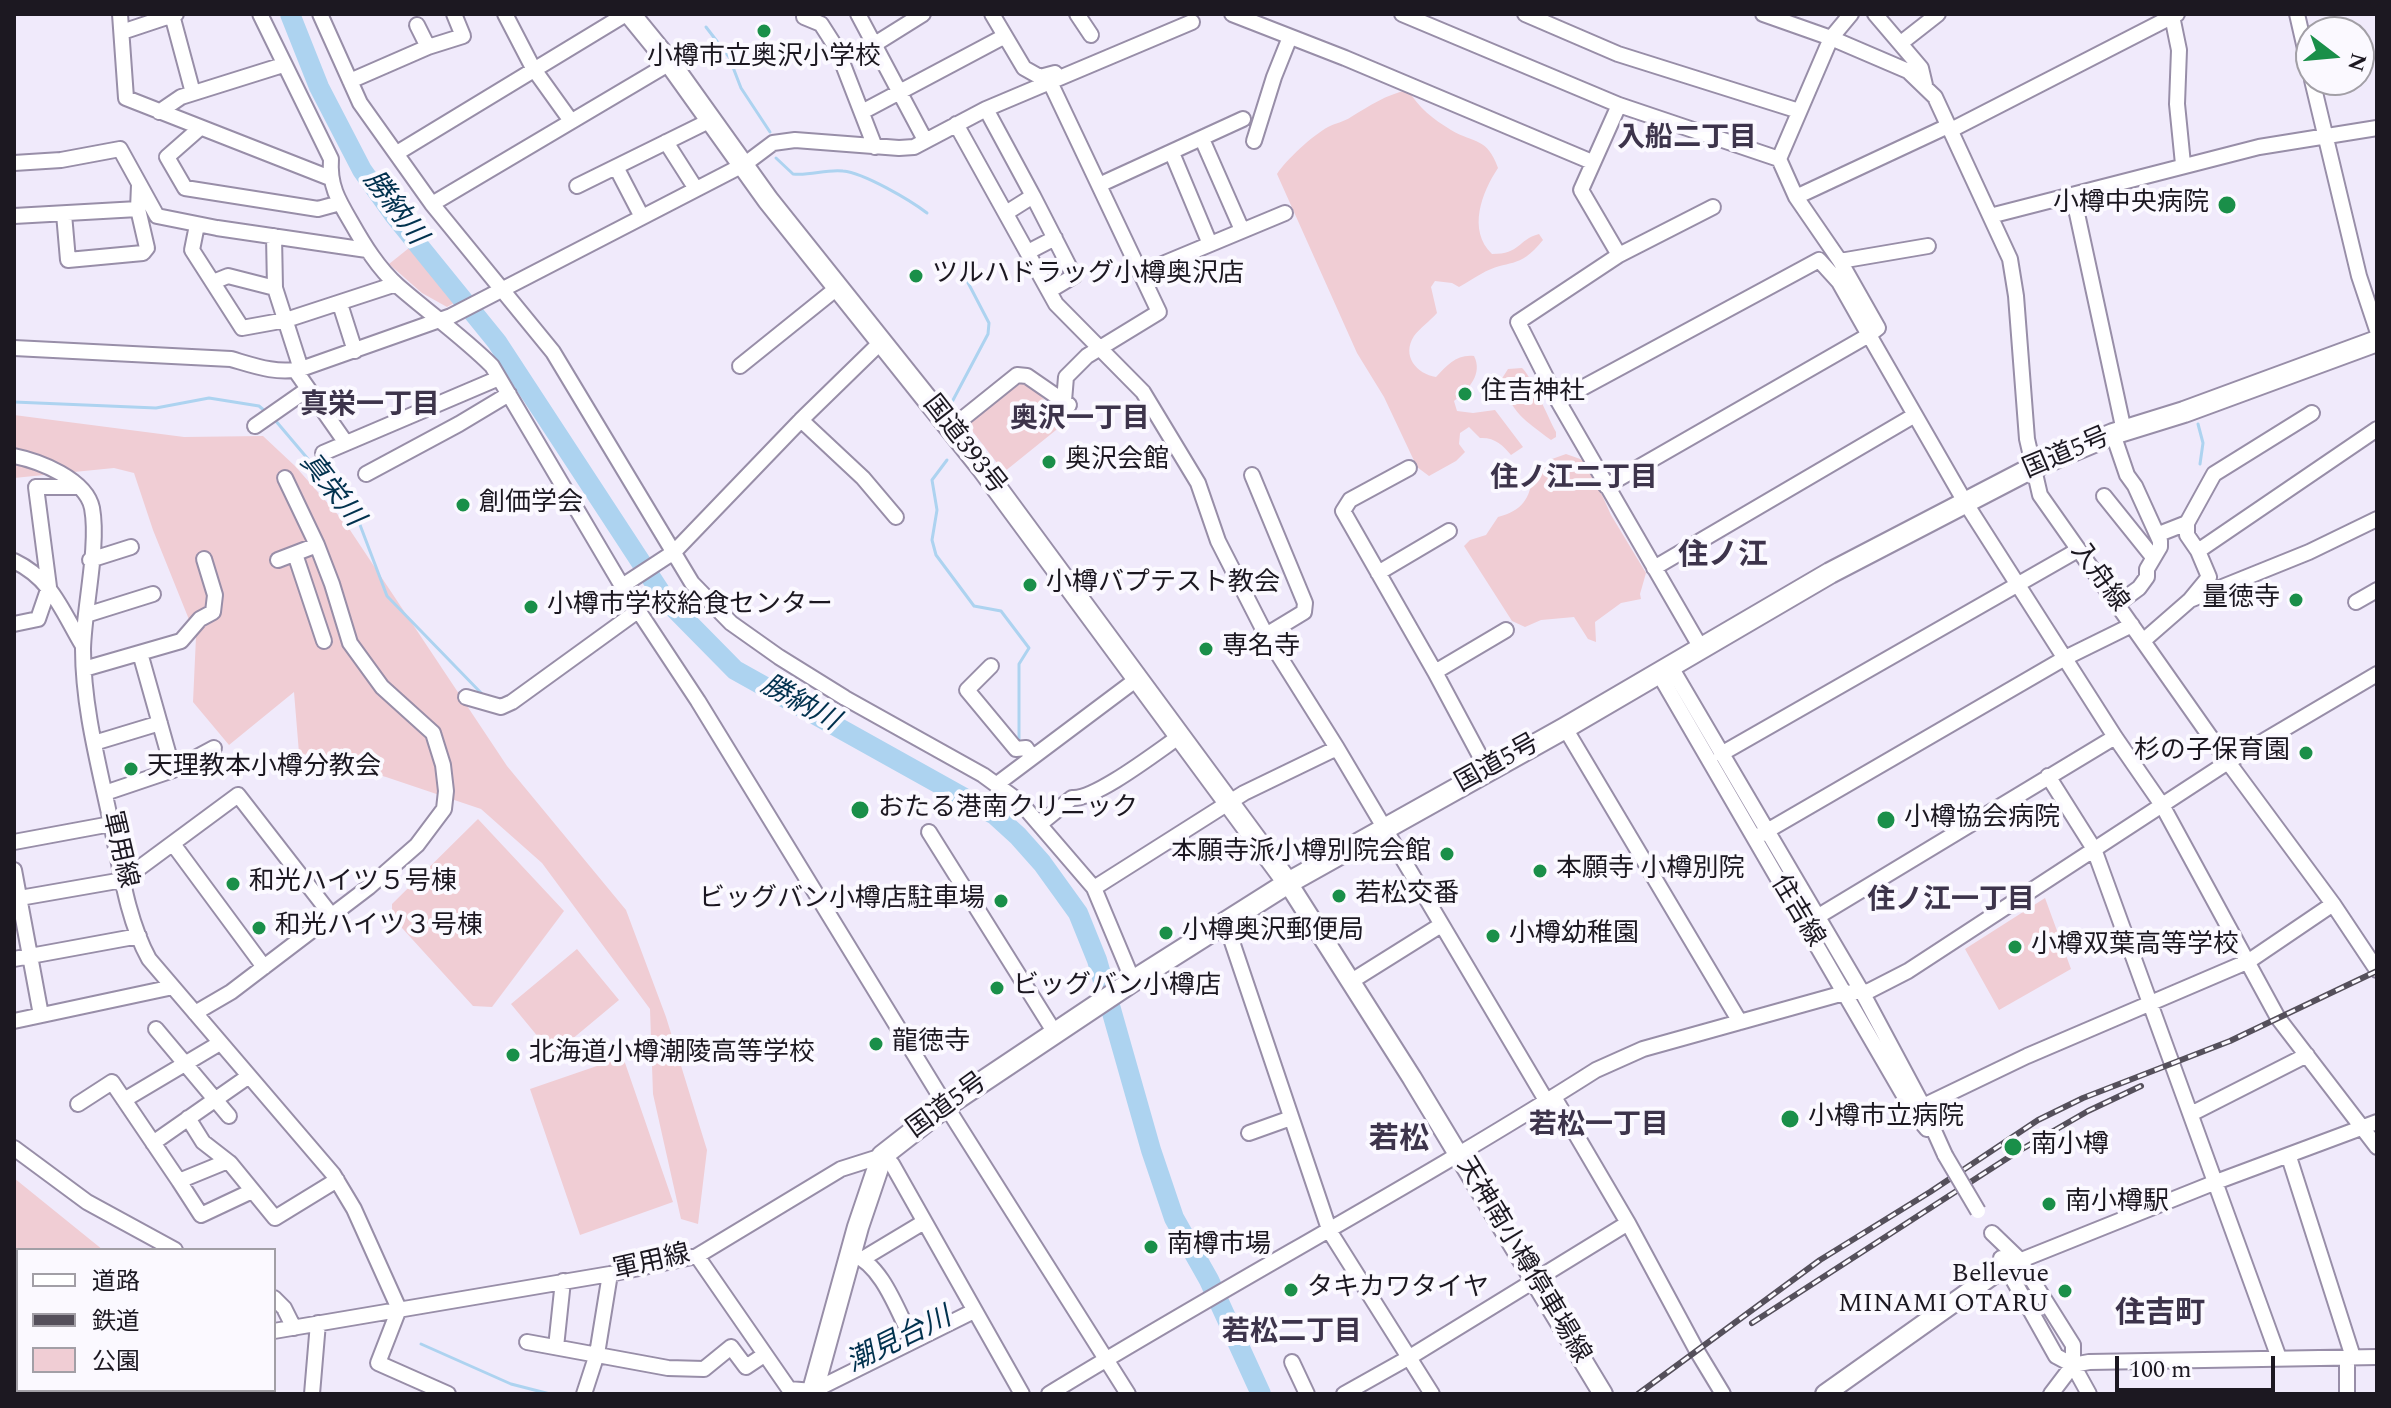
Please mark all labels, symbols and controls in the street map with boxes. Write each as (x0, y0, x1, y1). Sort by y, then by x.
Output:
north arrow (2295, 16, 2375, 96)
marker: 小樽市立奥沢小学校 (755, 22, 773, 40)
place label: 小樽市立奥沢小学校 (647, 43, 881, 75)
text: N (2338, 49, 2375, 75)
district label: 入船二丁目 (1617, 124, 1757, 158)
water label: 勝納川 (354, 165, 432, 253)
place label: 小樽中央病院 (2053, 189, 2209, 221)
marker: 小樽中央病院 (2216, 194, 2238, 216)
place label: ツルハドラッグ小樽奥沢店 (932, 260, 1244, 292)
marker: ツルハドラッグ小樽奥沢店 (907, 267, 925, 285)
place label: 住吉神社 (1481, 378, 1585, 410)
marker: 住吉神社 (1456, 385, 1474, 403)
street label: 国道393号 (915, 390, 1011, 502)
district label: 真栄一丁目 (300, 391, 440, 425)
district label: 奥沢一丁目 (1010, 405, 1150, 439)
street label: 国道5号 (2019, 423, 2115, 487)
place label: 奥沢会館 (1065, 446, 1169, 478)
water label: 真栄川 (291, 448, 369, 534)
marker: 奥沢会館 (1040, 453, 1058, 471)
district label: 住ノ江二丁目 (1490, 464, 1658, 498)
place label: 創価学会 (479, 489, 583, 521)
marker: 創価学会 (454, 496, 472, 514)
street label: 入舟線 (2062, 537, 2134, 619)
district label: 住ノ江 (1678, 540, 1768, 576)
place label: 小樽バプテスト教会 (1046, 569, 1280, 601)
marker: 小樽バプテスト教会 (1021, 576, 1039, 594)
place label: 量徳寺 (2202, 584, 2280, 616)
place label: 小樽市学校給食センター (547, 591, 833, 623)
marker: 量徳寺 (2287, 591, 2305, 609)
marker: 小樽市学校給食センター (522, 598, 540, 616)
place label: 専名寺 (1222, 633, 1300, 665)
marker: 専名寺 (1197, 640, 1215, 658)
water label: 勝納川 (754, 670, 844, 740)
street label: 国道5号 (1451, 729, 1545, 801)
place label: 杉の子保育園 (2134, 737, 2290, 769)
marker: 杉の子保育園 (2297, 744, 2315, 762)
place label: 天理教本小樽分教会 (147, 753, 381, 785)
marker: 天理教本小樽分教会 (122, 760, 140, 778)
place label: おたる港南クリニック (878, 794, 1138, 826)
marker: おたる港南クリニック (849, 799, 871, 821)
place label: 小樽協会病院 (1904, 804, 2060, 836)
street label: 軍用線 (94, 808, 142, 892)
marker: 小樽協会病院 (1875, 809, 1897, 831)
place label: 本願寺派小樽別院会館 (1171, 838, 1431, 870)
marker: 本願寺派小樽別院会館 (1438, 845, 1456, 863)
place label: 本願寺 小樽別院 (1556, 855, 1744, 887)
marker: 本願寺 小樽別院 (1531, 862, 1549, 880)
place label: 和光ハイツ５号棟 (249, 868, 457, 900)
street label: 住吉線 (1763, 871, 1829, 953)
marker: 和光ハイツ５号棟 (224, 875, 242, 893)
place label: 若松交番 (1355, 880, 1459, 912)
place label: ビッグバン小樽店駐車場 (699, 885, 985, 917)
district label: 住ノ江一丁目 (1867, 886, 2035, 920)
marker: 若松交番 (1330, 887, 1348, 905)
marker: ビッグバン小樽店駐車場 (992, 892, 1010, 910)
place label: 和光ハイツ３号棟 (275, 912, 483, 944)
place label: 小樽奥沢郵便局 (1182, 917, 1364, 949)
marker: 和光ハイツ３号棟 (250, 919, 268, 937)
place label: 小樽幼稚園 (1509, 920, 1639, 952)
marker: 小樽奥沢郵便局 (1157, 924, 1175, 942)
marker: 小樽幼稚園 (1484, 927, 1502, 945)
place label: 小樽双葉高等学校 (2031, 931, 2239, 963)
marker: 小樽双葉高等学校 (2006, 938, 2024, 956)
place label: ビッグバン小樽店 (1013, 972, 1221, 1004)
marker: ビッグバン小樽店 (988, 979, 1006, 997)
place label: 龍徳寺 (892, 1028, 970, 1060)
marker: 龍徳寺 (867, 1035, 885, 1053)
place label: 北海道小樽潮陵高等学校 (529, 1039, 815, 1071)
marker: 北海道小樽潮陵高等学校 (504, 1046, 522, 1064)
street label: 国道5号 (902, 1068, 994, 1146)
place label: 小樽市立病院 (1808, 1103, 1964, 1135)
marker: 小樽市立病院 (1779, 1108, 1801, 1130)
district label: 若松一丁目 (1529, 1111, 1669, 1145)
district label: 若松 (1369, 1124, 1429, 1160)
place label: 南小樽 (2031, 1131, 2109, 1163)
marker: 南小樽 (2002, 1136, 2024, 1158)
street label: 天神南小樽停車場線 (1448, 1153, 1596, 1369)
place label: 南小樽駅 (2065, 1188, 2169, 1220)
marker: 南小樽駅 (2040, 1195, 2058, 1213)
place label: 南樽市場 (1167, 1231, 1271, 1263)
marker: 南樽市場 (1142, 1238, 1160, 1256)
street label: 軍用線 (610, 1240, 694, 1288)
legend (16, 1248, 276, 1392)
place label: Bellevue MINAMI OTARU (1838, 1260, 2049, 1322)
text: 道路 (92, 1264, 140, 1300)
place label: タキカワタイヤ (1307, 1274, 1489, 1306)
marker: タキカワタイヤ (1282, 1281, 1300, 1299)
marker: Bellevue MINAMI OTARU (2056, 1282, 2074, 1300)
district label: 住吉町 (2115, 1298, 2205, 1334)
water label: 潮見台川 (842, 1302, 958, 1382)
text: 鉄道 (92, 1304, 140, 1340)
district label: 若松二丁目 (1222, 1318, 1362, 1352)
scale bar (2119, 1340, 2279, 1390)
text: 公園 (92, 1344, 140, 1380)
text: 100 m (2129, 1352, 2192, 1388)

